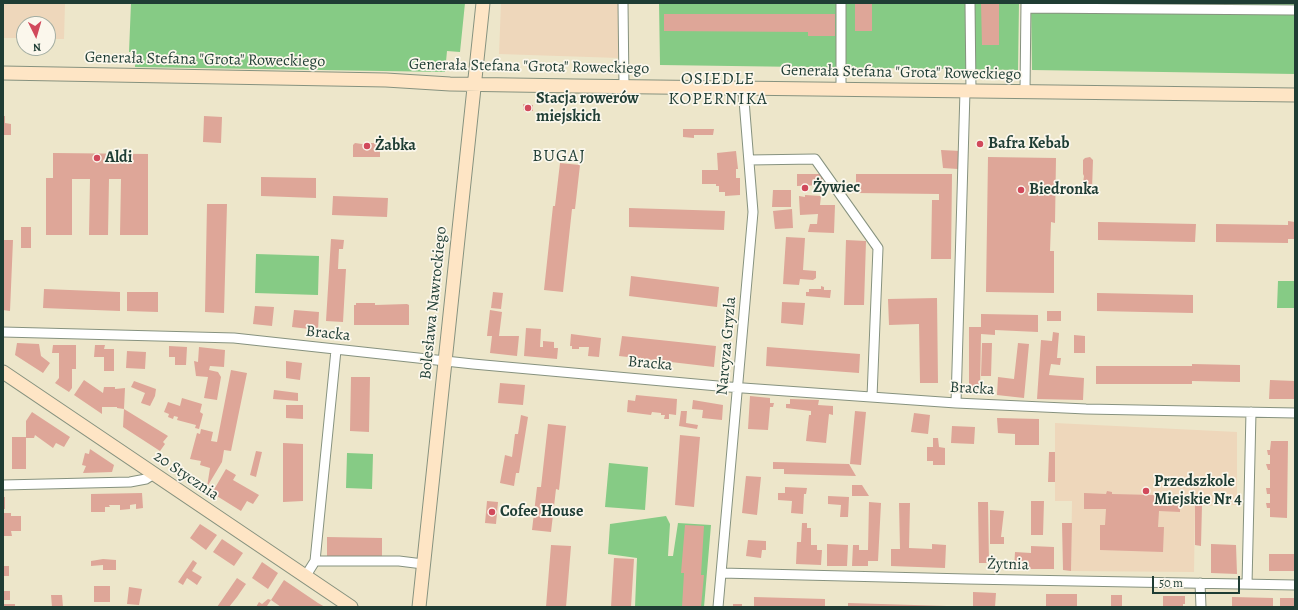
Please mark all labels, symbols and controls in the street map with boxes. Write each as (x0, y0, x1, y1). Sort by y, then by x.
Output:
north arrow (16, 16, 56, 56)
text: N (32, 40, 42, 55)
street label: Generała Stefana "Grota" Roweckiego (85, 48, 325, 72)
street label: Generała Stefana "Grota" Roweckiego (409, 55, 649, 79)
street label: Generała Stefana "Grota" Roweckiego (781, 61, 1021, 85)
district label: OSIEDLE KOPERNIKA (668, 70, 768, 110)
place label: Stacja rowerów miejskich (536, 89, 639, 127)
marker: Stacja rowerów miejskich (523, 103, 533, 113)
place label: Bafra Kebab (988, 134, 1070, 154)
place label: Żabka (375, 136, 416, 156)
marker: Bafra Kebab (975, 139, 985, 149)
marker: Żabka (362, 141, 372, 151)
district label: BUGAJ (532, 147, 586, 167)
place label: Aldi (105, 148, 132, 168)
marker: Aldi (92, 153, 102, 163)
place label: Żywiec (813, 178, 860, 198)
place label: Biedronka (1029, 180, 1099, 200)
marker: Żywiec (800, 183, 810, 193)
marker: Biedronka (1016, 185, 1026, 195)
street label: Bolesława Nawrockiego (416, 226, 452, 380)
street label: Narcyza Gryzla (713, 296, 741, 396)
street label: Bracka (305, 322, 351, 346)
street label: Bracka (627, 352, 673, 376)
street label: Bracka (949, 378, 995, 400)
street label: 20 Stycznia (150, 447, 222, 505)
place label: Przedszkole Miejskie Nr 4 (1154, 472, 1242, 510)
marker: Przedszkole Miejskie Nr 4 (1141, 486, 1151, 496)
place label: Cofee House (500, 502, 583, 522)
marker: Cofee House (487, 507, 497, 517)
street label: Żytnia (987, 555, 1029, 575)
scale bar (1154, 568, 1242, 594)
text: 50 m (1159, 575, 1183, 591)

